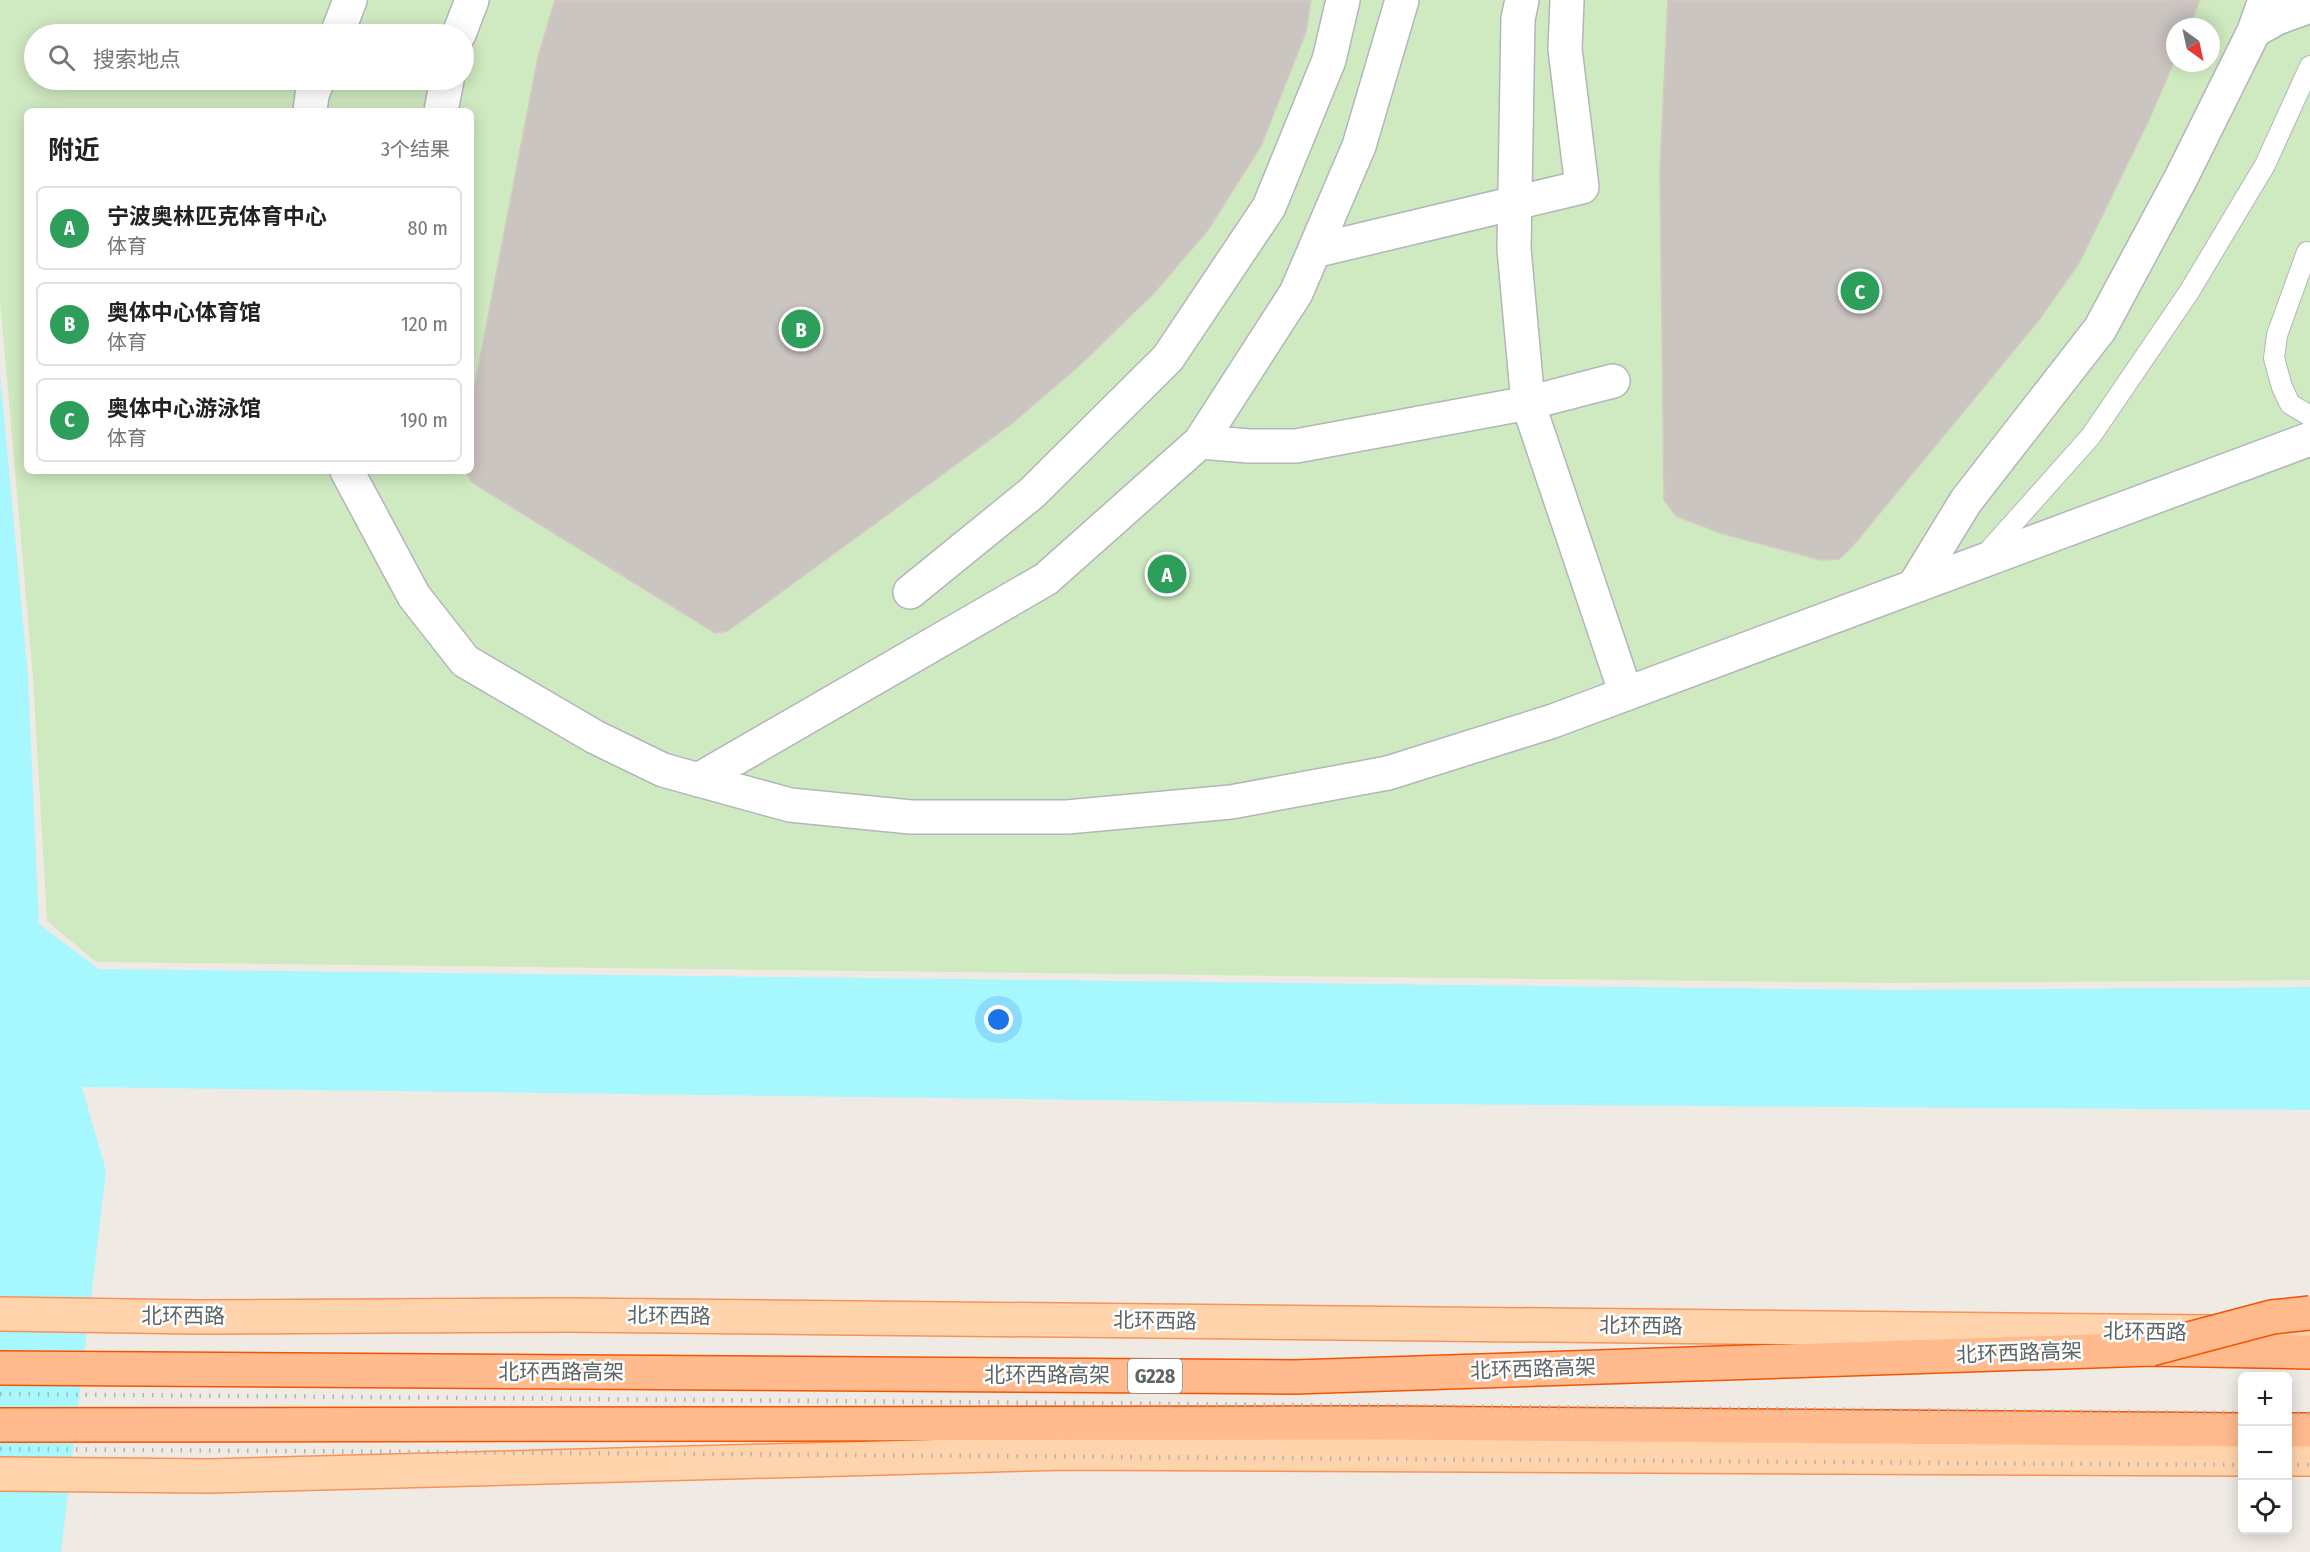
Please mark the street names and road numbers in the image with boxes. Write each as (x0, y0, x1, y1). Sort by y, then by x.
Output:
street label: 北环西路 (627, 1302, 711, 1330)
street label: 北环西路 (141, 1303, 225, 1329)
street label: 北环西路 (1113, 1307, 1197, 1335)
street label: 北环西路 (1599, 1312, 1683, 1340)
street label: 北环西路 (2103, 1318, 2187, 1346)
street label: 北环西路高架 (1956, 1338, 2082, 1368)
street label: 北环西路高架 (1470, 1354, 1596, 1384)
street label: 北环西路高架 (498, 1359, 624, 1385)
road number: G228 (1128, 1359, 1182, 1393)
street label: 北环西路高架 (984, 1362, 1110, 1388)

